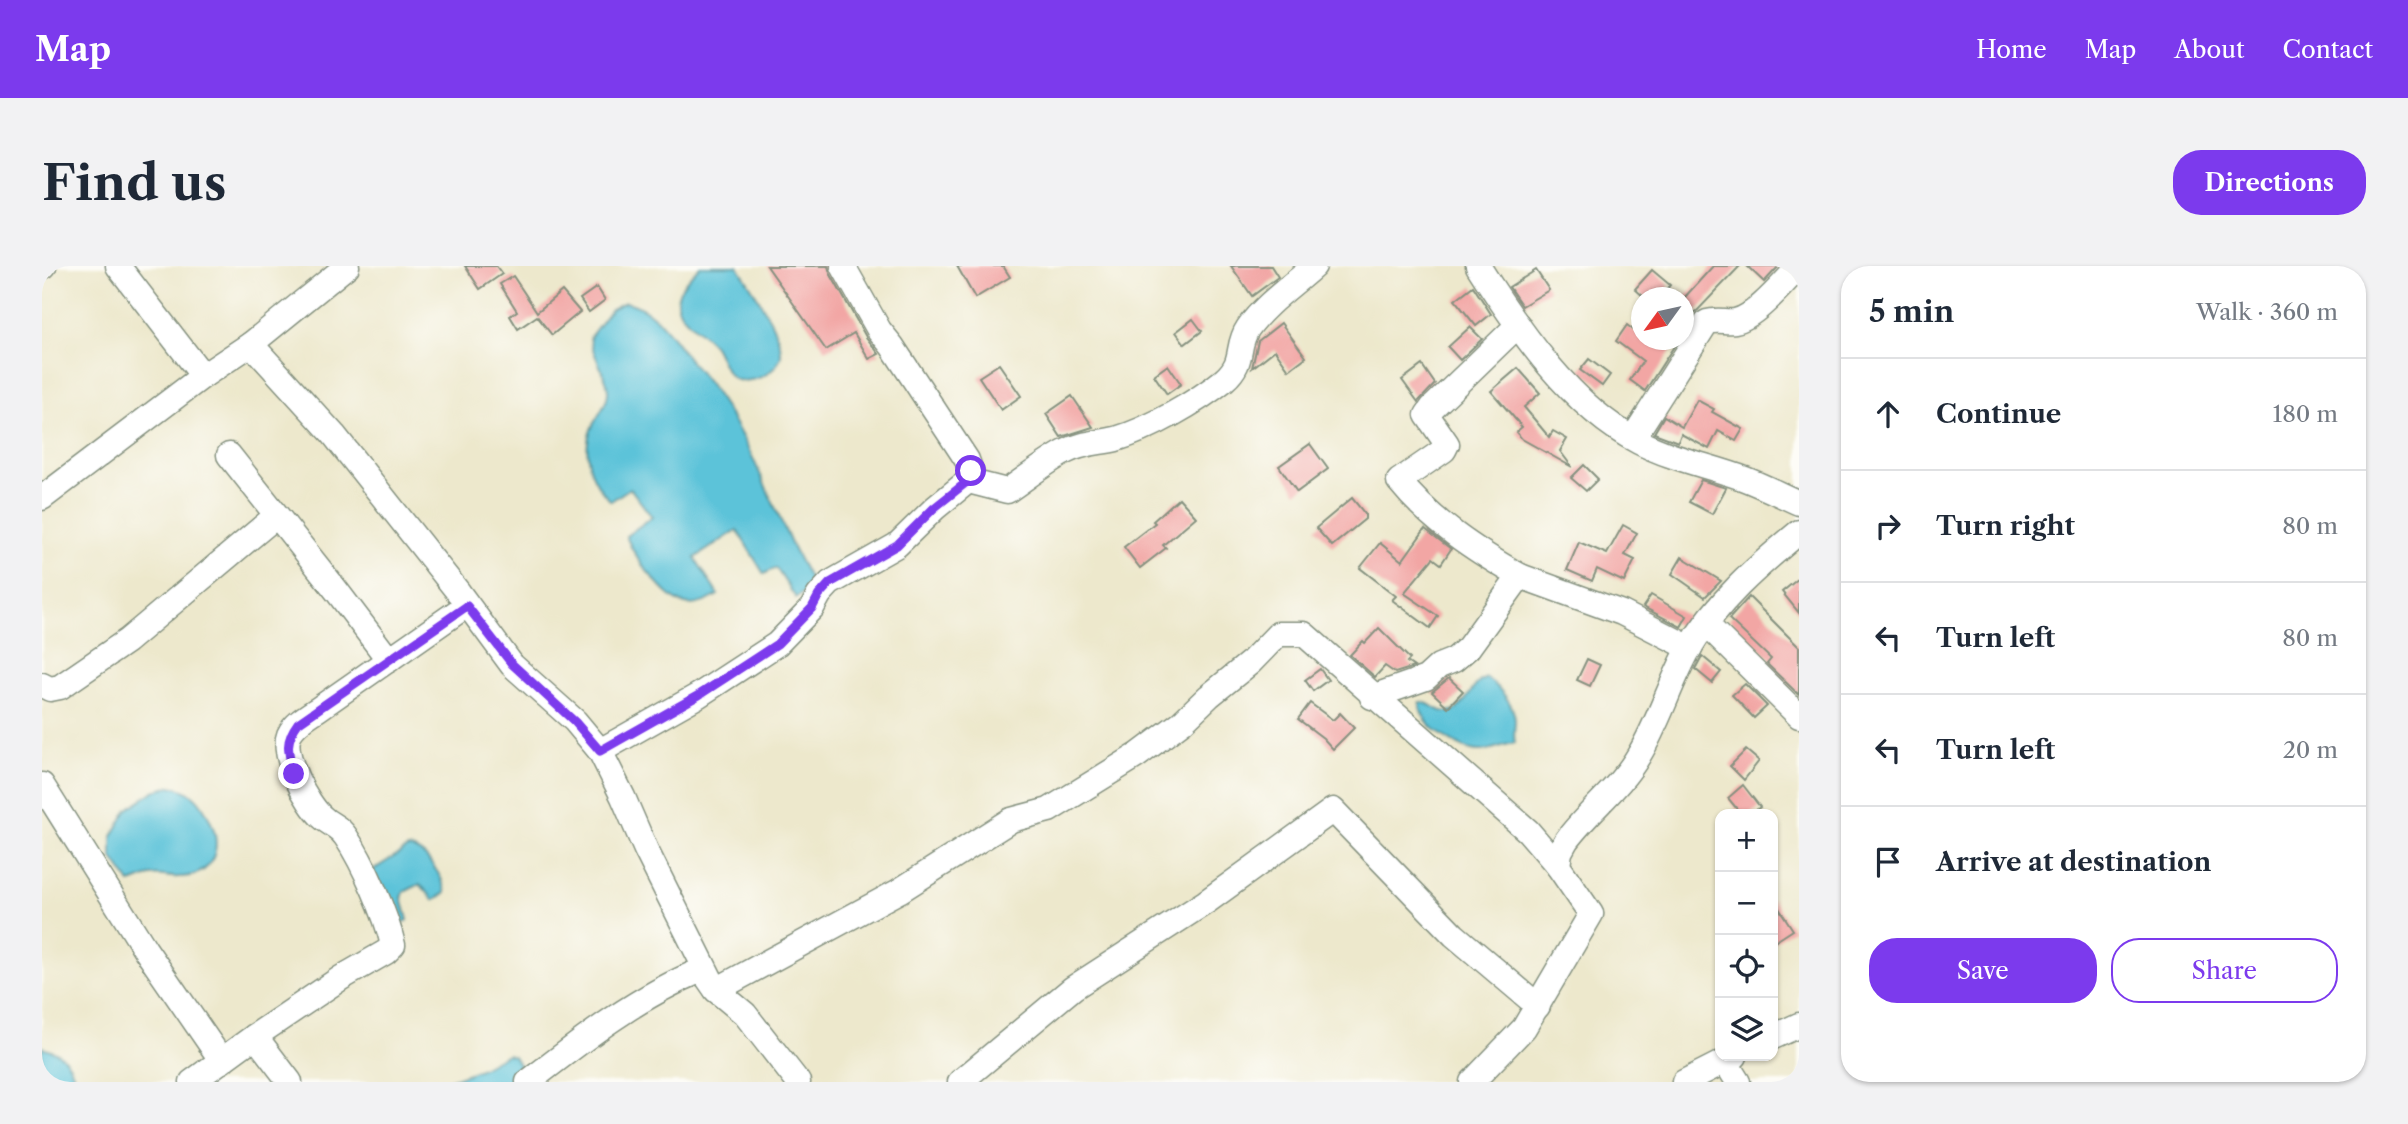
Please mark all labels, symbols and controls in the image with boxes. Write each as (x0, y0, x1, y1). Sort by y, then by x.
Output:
text: Map (35, 29, 111, 70)
text: Home (1976, 35, 2047, 64)
text: Map (2085, 35, 2136, 64)
text: About (2174, 35, 2245, 64)
text: Contact (2283, 35, 2373, 64)
button: Directions (2173, 150, 2366, 215)
text: Find us (42, 152, 226, 213)
north arrow (1631, 287, 1694, 350)
text: 5 min (1869, 293, 1954, 330)
text: Walk · 360 m (2196, 298, 2338, 326)
icon: ahead (1869, 395, 1907, 433)
text: Continue (1936, 398, 2061, 430)
text: 180 m (2273, 400, 2338, 428)
route start (955, 455, 986, 486)
icon: right (1869, 507, 1907, 545)
text: Turn right (1936, 510, 2075, 542)
text: 80 m (2282, 512, 2338, 540)
icon: left (1869, 619, 1907, 657)
text: Turn left (1936, 622, 2055, 654)
text: 80 m (2282, 624, 2338, 652)
icon: left (1869, 731, 1907, 769)
text: Turn left (1936, 734, 2055, 766)
text: 20 m (2283, 736, 2338, 764)
route end (278, 758, 309, 789)
map controls (1715, 809, 1778, 1061)
button: + (1715, 809, 1778, 872)
icon: arrive (1869, 843, 1907, 881)
text: Arrive at destination (1936, 846, 2211, 878)
button: − (1715, 872, 1778, 935)
button: locate (1715, 935, 1778, 998)
button: Save (1869, 938, 2097, 1003)
button: Share (2111, 938, 2338, 1003)
button: layers (1715, 998, 1778, 1061)

